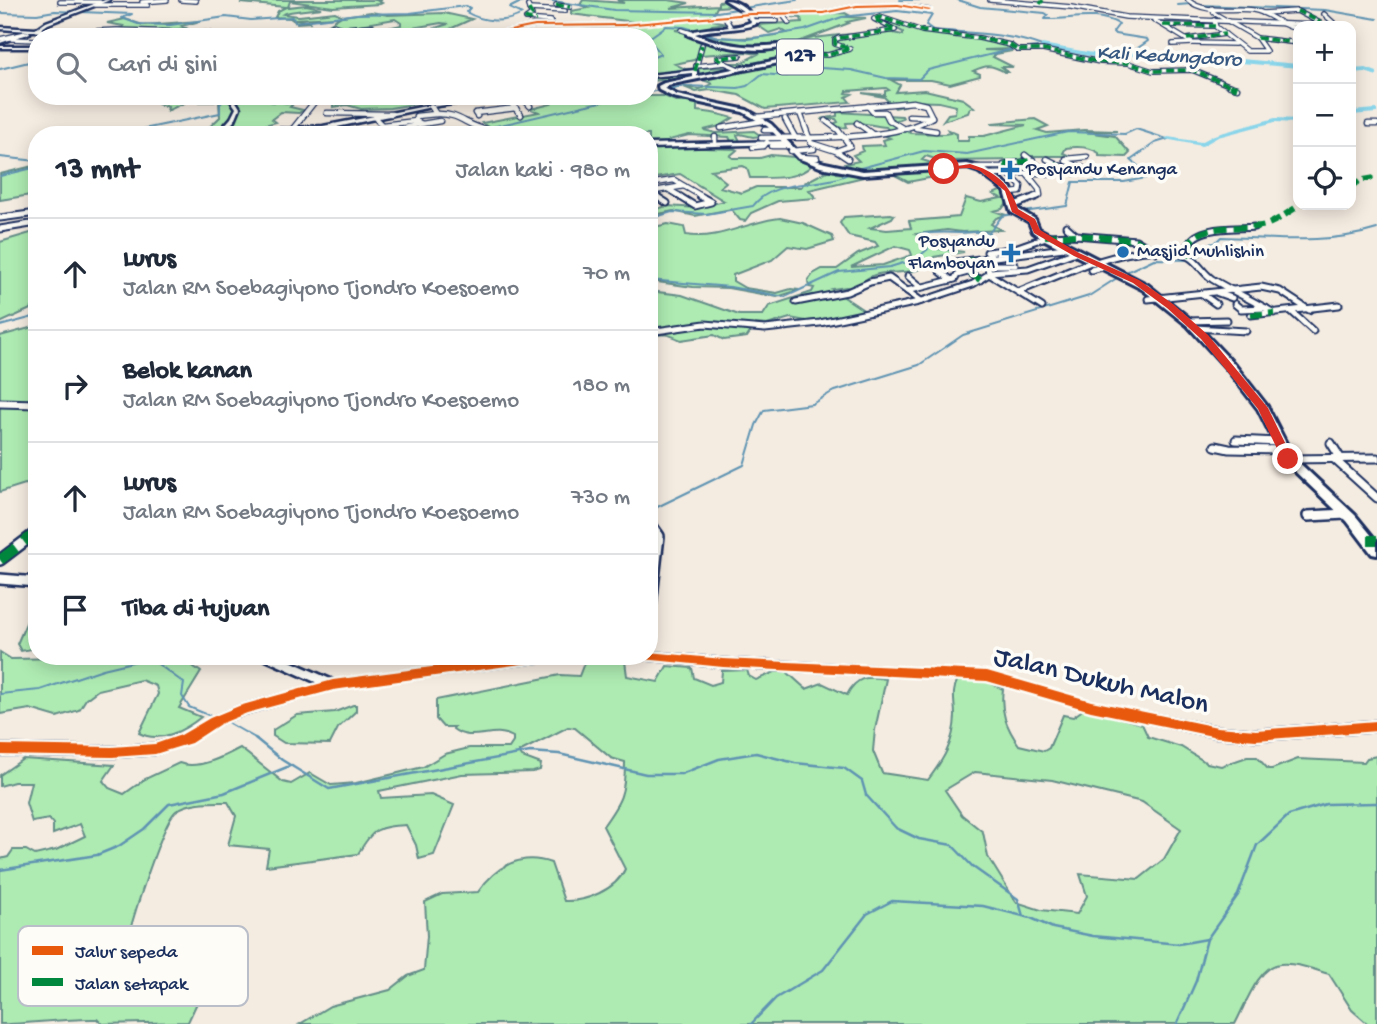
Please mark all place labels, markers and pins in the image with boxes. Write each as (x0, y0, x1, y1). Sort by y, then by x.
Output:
place label: Posyandu Kenanga (1025, 159, 1178, 182)
marker: Posyandu Kenanga (1000, 160, 1020, 180)
place label: Posyandu Flamboyan (907, 231, 995, 276)
place label: Masjid Muhlishin (1137, 241, 1264, 264)
marker: Posyandu Flamboyan (1001, 243, 1021, 263)
marker: Masjid Muhlishin (1115, 244, 1131, 260)

